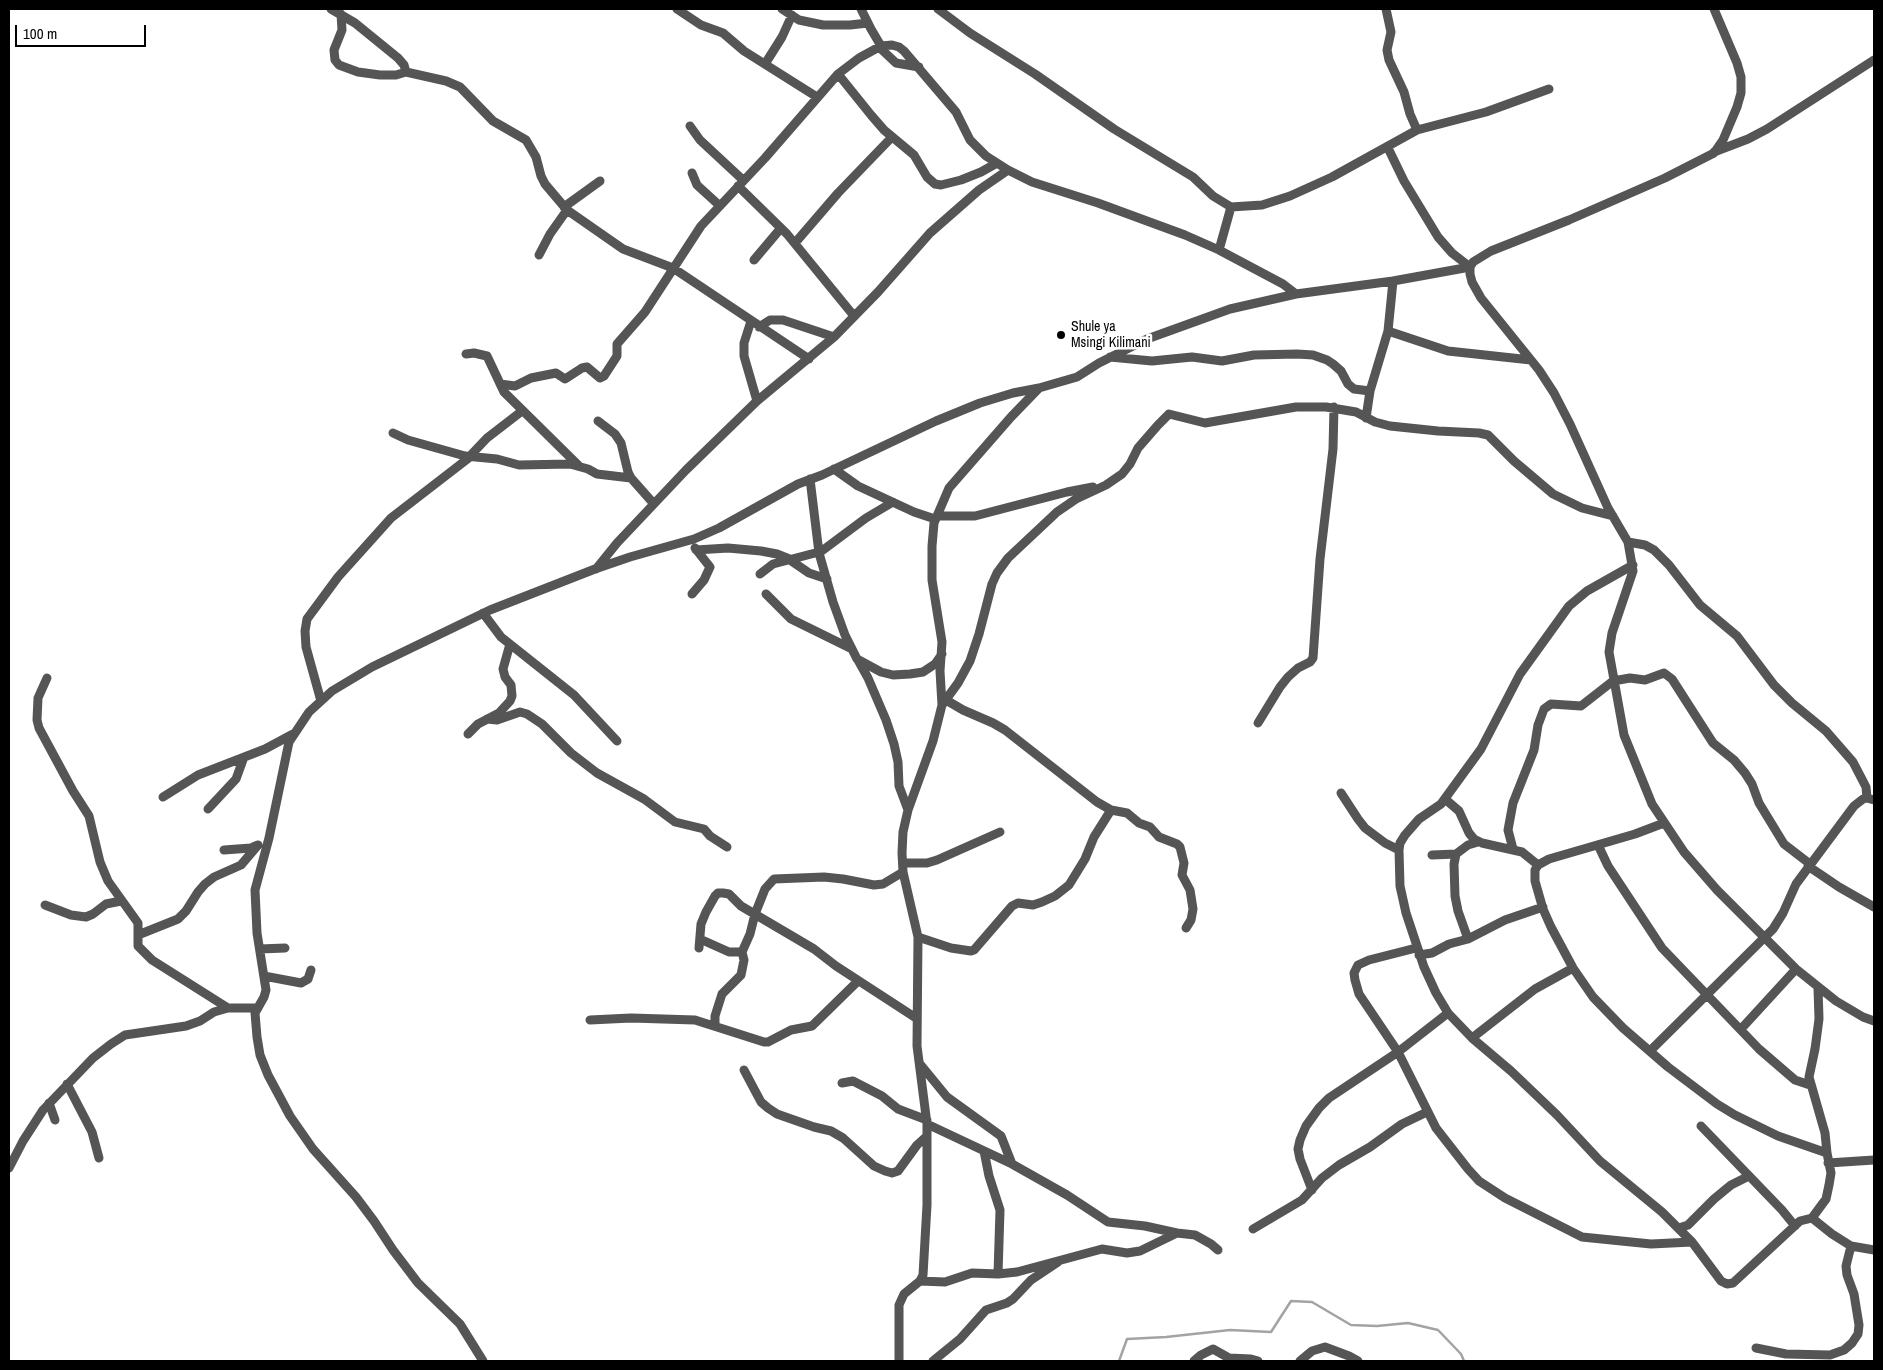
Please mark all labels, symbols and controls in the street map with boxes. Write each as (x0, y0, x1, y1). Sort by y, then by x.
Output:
scale bar (18, 15, 149, 47)
text: 100 m (23, 23, 57, 44)
place label: Shule ya Msingi Kilimani (1071, 319, 1151, 352)
marker: Shule ya Msingi Kilimani (1055, 329, 1067, 341)

